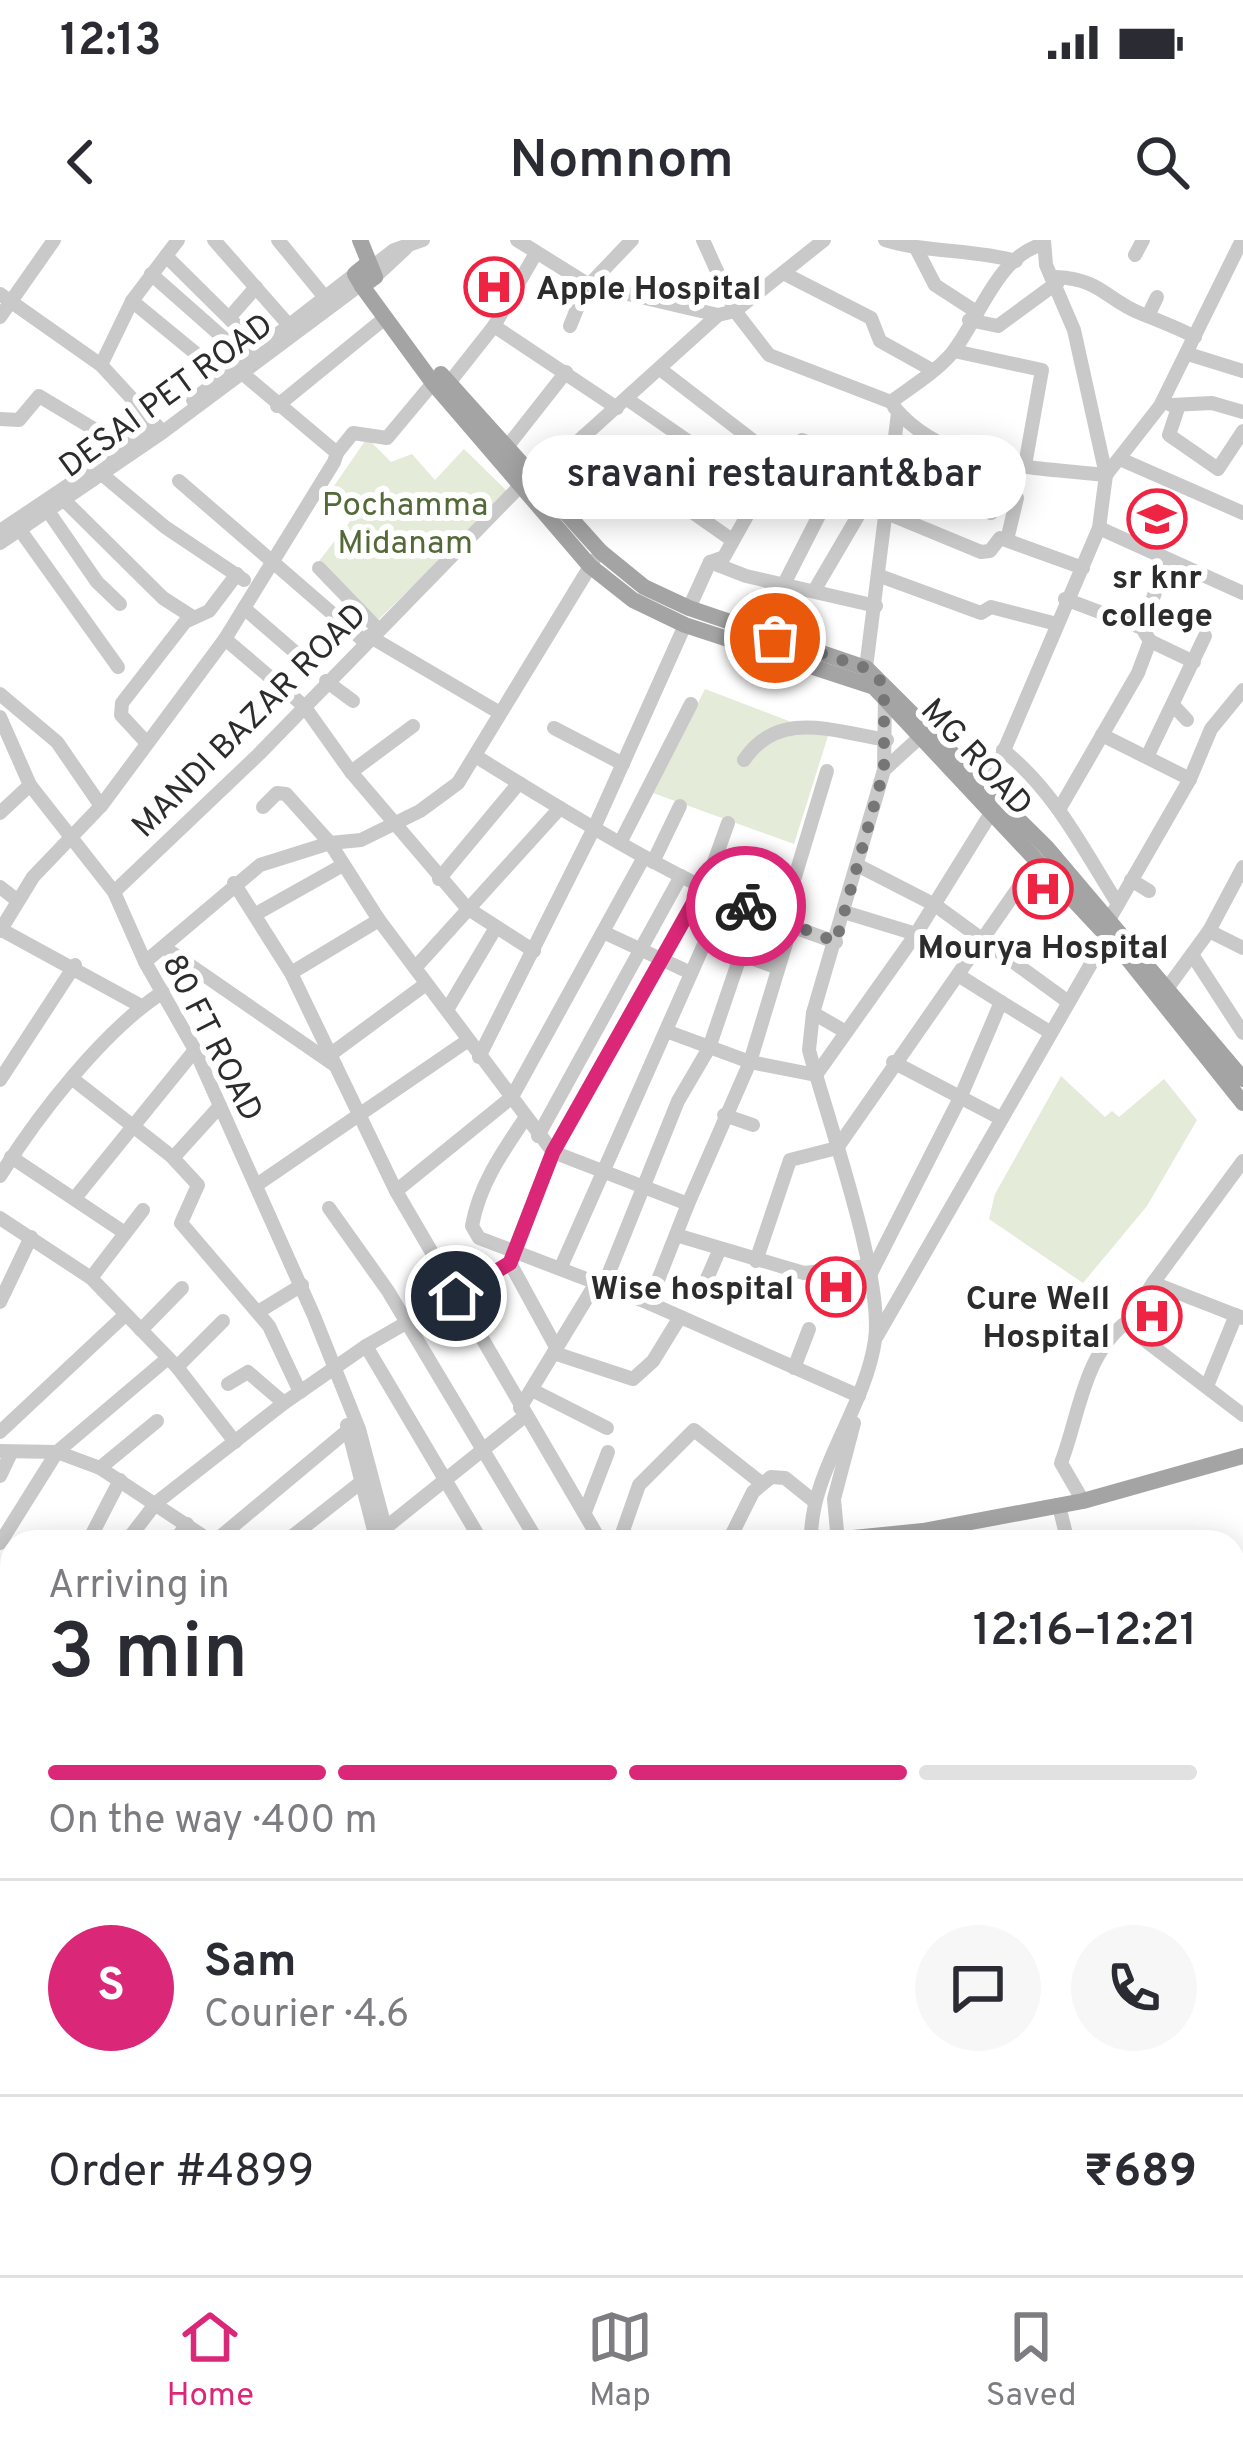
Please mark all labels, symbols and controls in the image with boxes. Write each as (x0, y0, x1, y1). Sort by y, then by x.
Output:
text: 12:13 (60, 14, 161, 71)
text: Nomnom (509, 128, 734, 197)
icon: back (48, 129, 114, 195)
icon: search (1129, 129, 1195, 195)
hospital icon: Apple Hospital (463, 256, 525, 318)
place label: Apple Hospital (536, 270, 761, 312)
street label: DESAI PET ROAD (52, 305, 283, 489)
callout: sravani restaurant&bar (523, 434, 1027, 518)
text: sravani restaurant&bar (566, 452, 982, 501)
park label: Pochamma Midanam (322, 486, 488, 566)
school or university icon: sr knr college (1126, 488, 1188, 550)
place label: sr knr college (1101, 559, 1213, 639)
pin (724, 587, 826, 689)
street label: MANDI BAZAR ROAD (125, 596, 377, 848)
icon: bag (742, 605, 808, 671)
street label: MG ROAD (910, 691, 1040, 826)
courier (686, 846, 806, 966)
hospital icon: Mourya Hospital (1012, 858, 1074, 920)
icon: bike (713, 873, 779, 939)
place label: Mourya Hospital (917, 929, 1169, 971)
street label: 80 FT ROAD (150, 948, 271, 1130)
pin (405, 1245, 507, 1347)
hospital icon: Wise hospital (805, 1256, 867, 1318)
icon: home (423, 1263, 489, 1329)
place label: Wise hospital (591, 1270, 794, 1312)
place label: Cure Well Hospital (966, 1280, 1110, 1360)
hospital icon: Cure Well Hospital (1121, 1285, 1183, 1347)
text: Arriving in (48, 1563, 230, 1612)
text: 12:16–12:21 (973, 1604, 1197, 1661)
text: 3 min (48, 1607, 248, 1706)
text: On the way · 400 m (48, 1798, 377, 1847)
button: chat (915, 1925, 1041, 2051)
button: phone (1071, 1925, 1197, 2051)
text: Sam (204, 1935, 296, 1992)
text: S (97, 1959, 125, 2016)
text: Courier · 4.6 (204, 1992, 409, 2041)
text: Order #4899 (48, 2145, 314, 2202)
text: ₹689 (1084, 2145, 1197, 2202)
tab: Home (166, 2304, 254, 2418)
tab: Map (587, 2304, 653, 2418)
tab: Saved (986, 2304, 1077, 2418)

